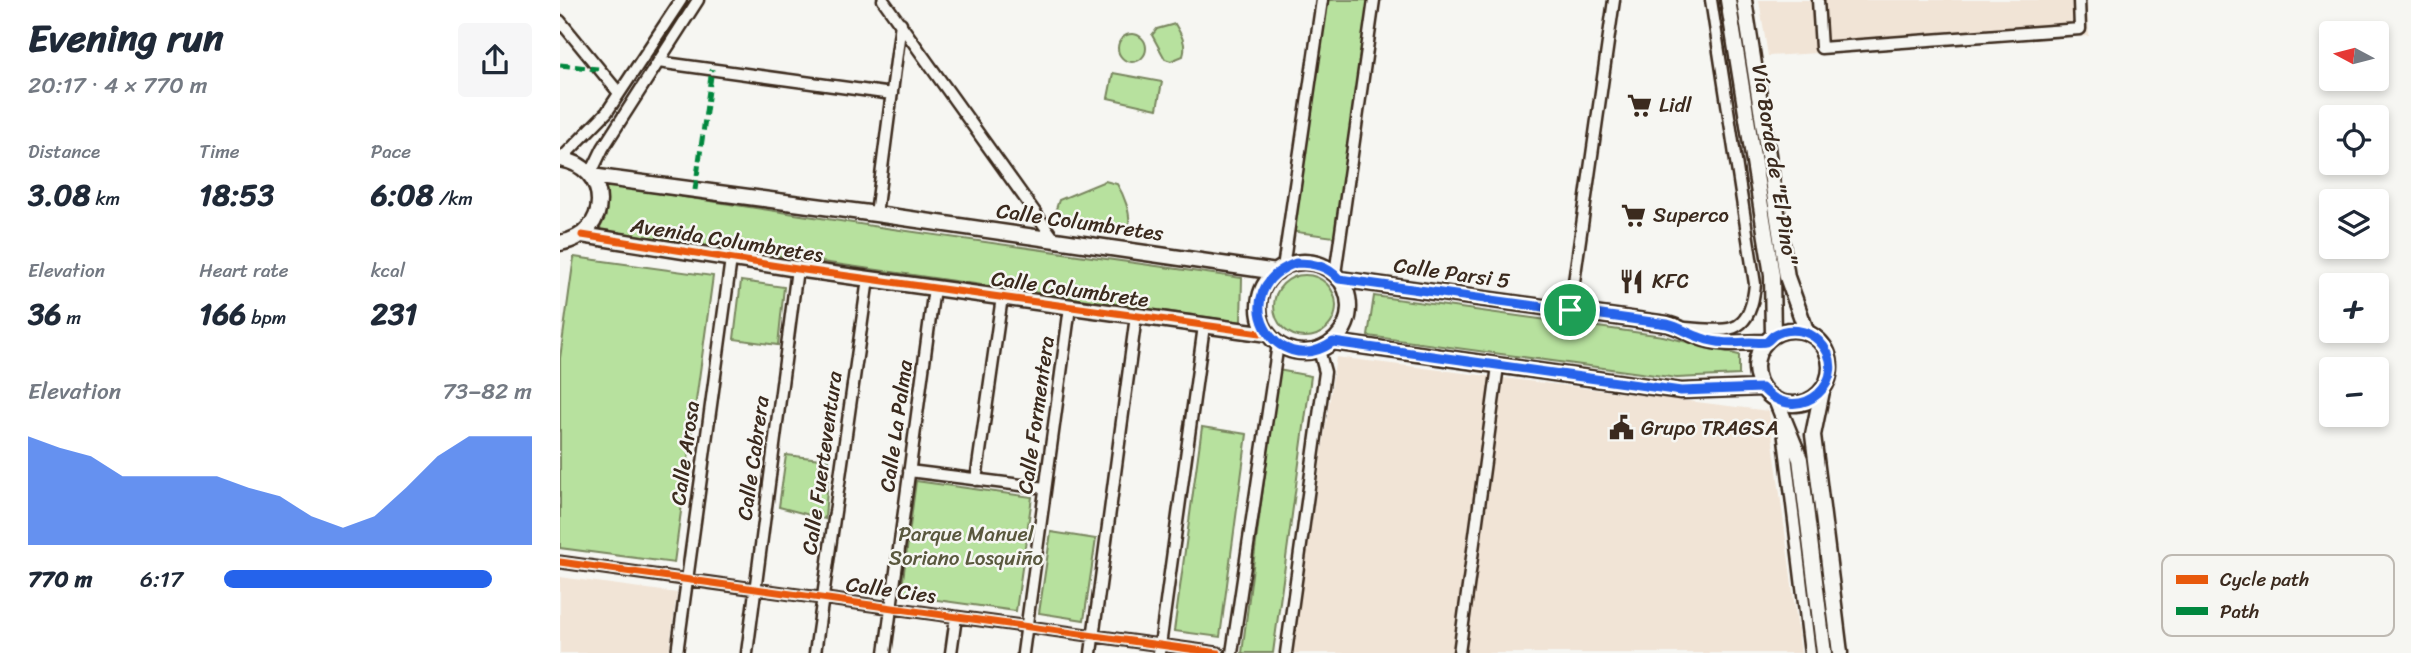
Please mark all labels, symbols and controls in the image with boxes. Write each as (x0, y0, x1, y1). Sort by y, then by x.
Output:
text: Evening run (28, 5, 224, 72)
north arrow (2319, 21, 2389, 91)
map controls (2319, 21, 2389, 427)
button: share (458, 23, 532, 97)
street label: Vía Borde de "El Pino" (1740, 61, 1810, 268)
text: 20:17 · 4 × 770 m (28, 65, 207, 106)
place label: Lidl (1659, 86, 1693, 124)
supermarket icon: Lidl (1625, 91, 1653, 119)
button: locate (2319, 105, 2389, 175)
text: Distance (28, 135, 100, 168)
text: Time (199, 135, 240, 168)
text: Pace (371, 135, 411, 168)
text: 3.08 (28, 168, 91, 222)
text: 18:53 (199, 168, 274, 222)
text: 6:08 (371, 168, 434, 222)
text: km (91, 182, 120, 215)
text: /km (434, 182, 473, 215)
button: layers (2319, 189, 2389, 259)
street label: Calle Columbretes (994, 191, 1166, 253)
place label: Superco (1653, 196, 1729, 234)
supermarket icon: Superco (1619, 201, 1647, 229)
street label: Avenida Columbretes (627, 206, 826, 274)
street label: Calle Parsi 5 (1391, 246, 1513, 300)
text: Elevation (28, 254, 105, 287)
text: Heart rate (199, 254, 289, 287)
text: kcal (371, 254, 405, 287)
street label: Calle Columbrete (989, 259, 1151, 319)
place label: KFC (1652, 262, 1689, 300)
restaurant icon: KFC (1618, 267, 1646, 295)
button: + (2319, 273, 2389, 343)
pin (1540, 280, 1600, 340)
text: 36 (28, 287, 62, 341)
text: 166 (199, 287, 246, 341)
text: 231 (371, 287, 417, 341)
icon: arrive (1551, 291, 1589, 329)
text: m (62, 301, 81, 334)
text: bpm (246, 301, 286, 334)
street label: Calle Formentera (1006, 333, 1066, 496)
street label: Calle La Palma (868, 357, 924, 494)
button: − (2319, 357, 2389, 427)
street label: Calle Fuerteventura (790, 368, 854, 557)
text: Elevation (28, 371, 121, 412)
text: 73–82 m (442, 371, 532, 412)
street label: Calle Cabrera (725, 393, 781, 523)
street label: Calle Arosa (659, 398, 711, 508)
place label: Grupo TRAGSA (1641, 409, 1779, 447)
public building icon: Grupo TRAGSA (1607, 414, 1635, 442)
park label: Parque Manuel Soriano Losquiño (889, 515, 1044, 577)
legend (2162, 555, 2394, 636)
text: 770 m (28, 559, 92, 600)
text: 6:17 (140, 559, 183, 600)
text: Cycle path (2220, 563, 2309, 596)
street label: Calle Cies (844, 565, 939, 615)
text: Path (2220, 595, 2259, 628)

